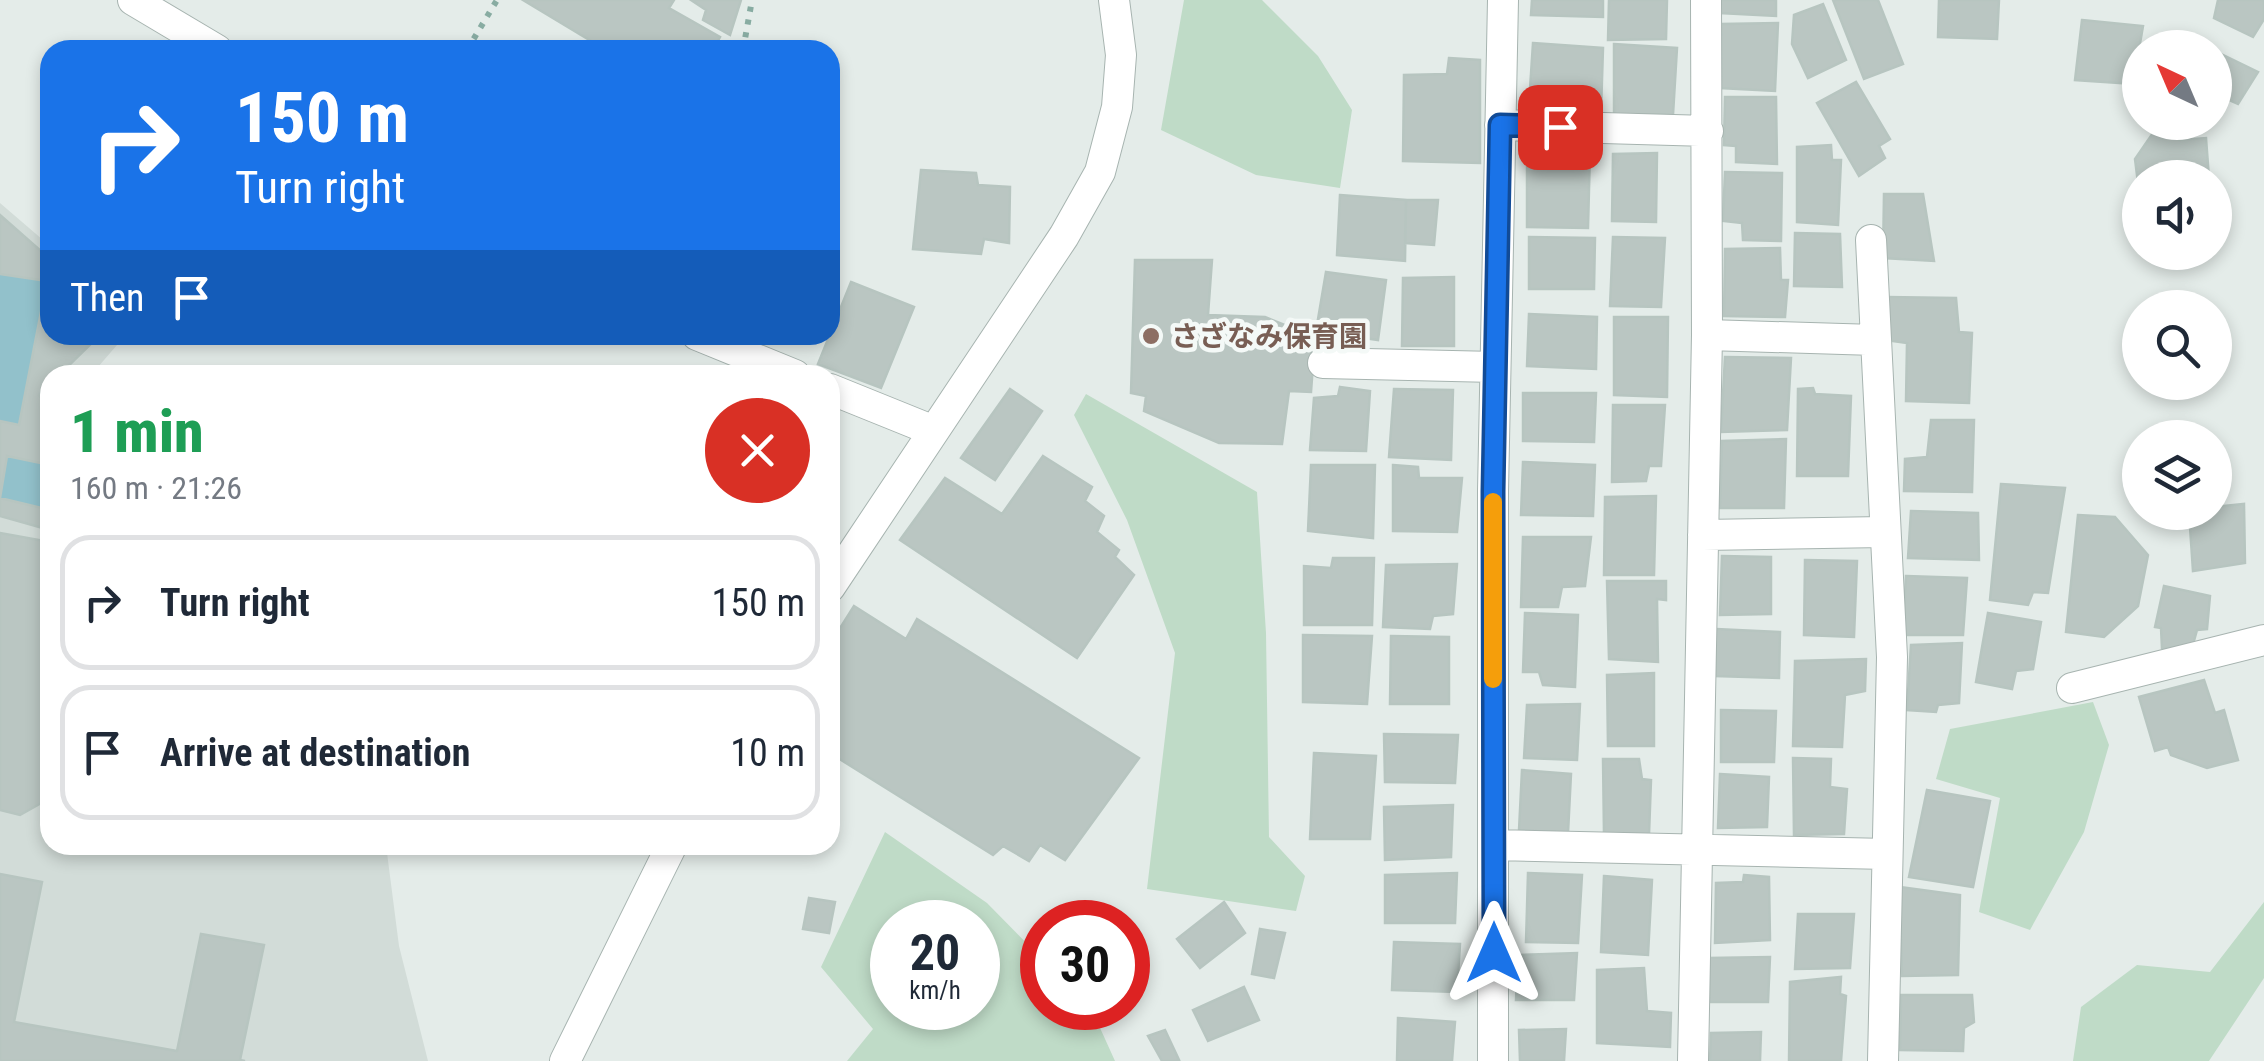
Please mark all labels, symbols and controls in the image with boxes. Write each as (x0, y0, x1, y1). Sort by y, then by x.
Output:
north arrow (2122, 30, 2232, 140)
map controls (2122, 30, 2232, 530)
text: 150 m (235, 77, 409, 159)
icon: right (70, 80, 200, 210)
pin (1518, 85, 1603, 170)
icon: arrive (1533, 100, 1588, 155)
button: sound (2122, 160, 2232, 270)
text: Turn right (235, 161, 405, 214)
icon: arrive (164, 270, 219, 325)
text: Then (70, 276, 144, 320)
button: search (2122, 290, 2232, 400)
place label: さざなみ保育園 (1171, 320, 1367, 353)
marker: さざなみ保育園 (1140, 325, 1162, 347)
text: 1 min (70, 396, 204, 467)
button: close (705, 398, 810, 503)
button: layers (2122, 420, 2232, 530)
text: 160 m · 21:26 (70, 469, 242, 507)
icon: right (75, 575, 130, 630)
text: Turn right (160, 581, 310, 625)
text: 150 m (711, 581, 805, 625)
icon: arrive (75, 725, 130, 780)
text: Arrive at destination (160, 731, 470, 775)
text: 10 m (730, 731, 805, 775)
speed limit sign: 30 (1020, 900, 1150, 1030)
position arrow (1442, 901, 1546, 1005)
text: 20 (910, 924, 960, 982)
text: km/h (909, 976, 961, 1005)

